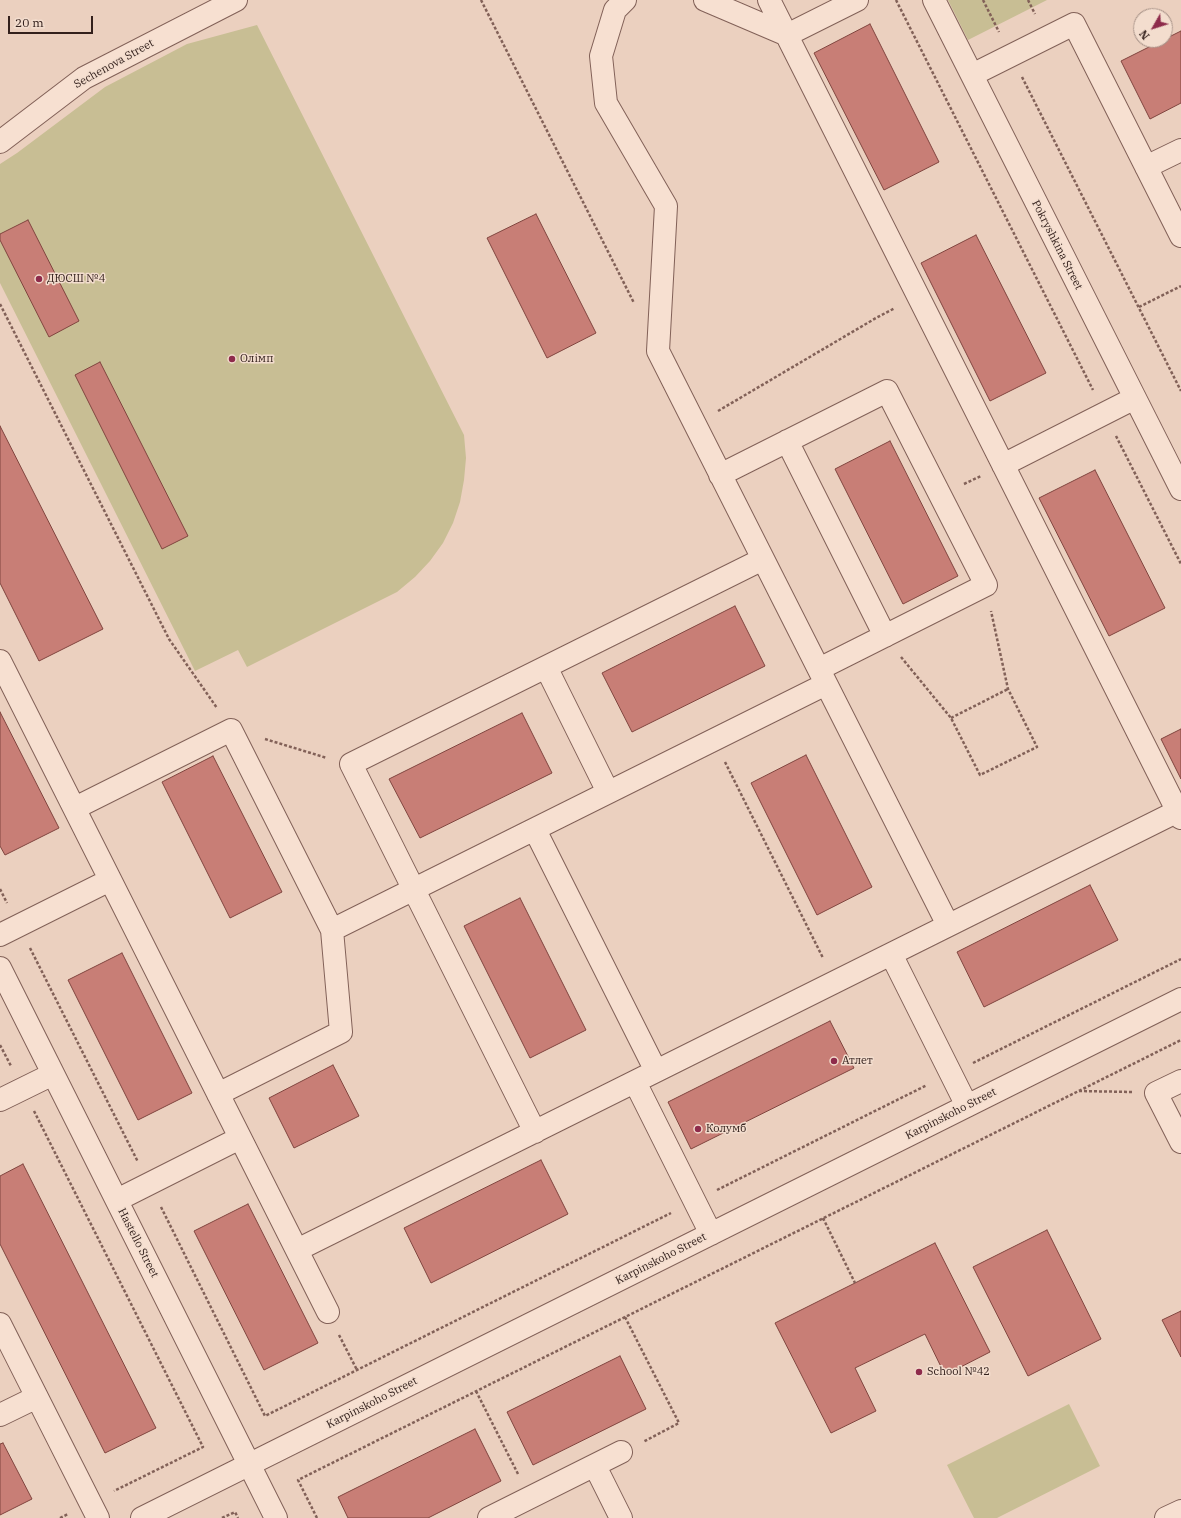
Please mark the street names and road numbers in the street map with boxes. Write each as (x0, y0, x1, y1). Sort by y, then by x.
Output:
street label: Sechenova Street (72, 37, 156, 91)
street label: Pokryshkina Street (1029, 198, 1085, 292)
street label: Karpinskoho Street (903, 1085, 999, 1143)
street label: Hastello Street (115, 1206, 161, 1280)
street label: Karpinskoho Street (613, 1230, 709, 1288)
street label: Karpinskoho Street (324, 1374, 420, 1432)

